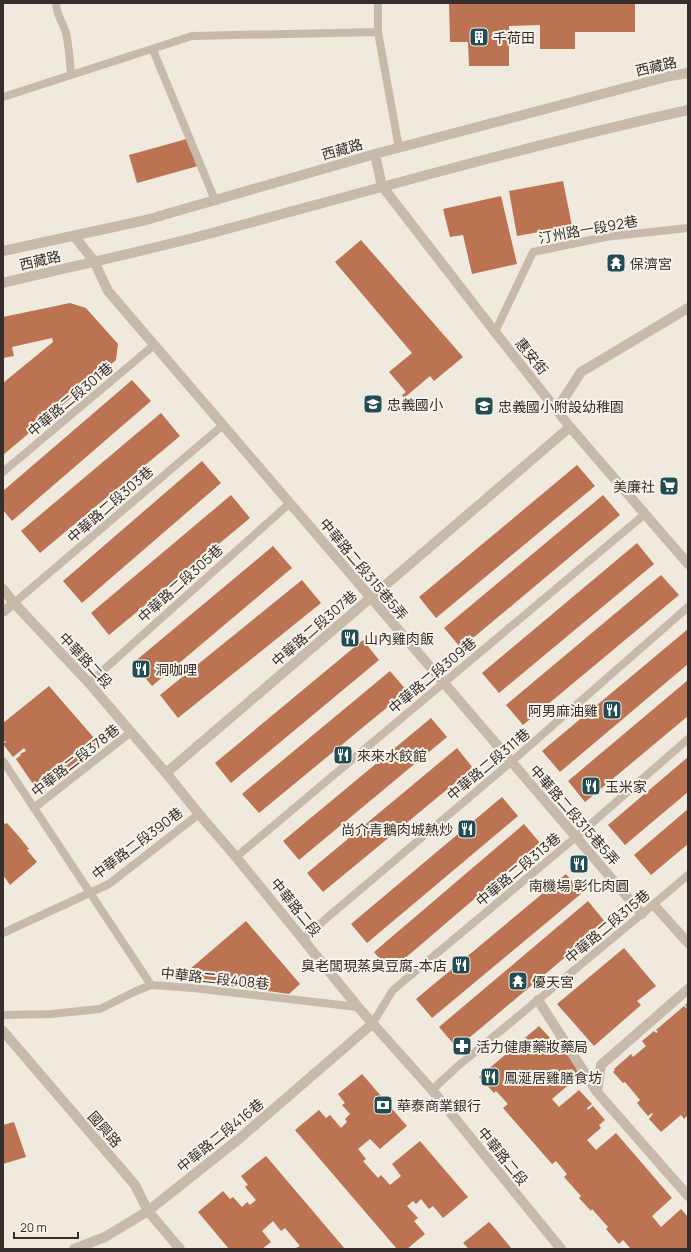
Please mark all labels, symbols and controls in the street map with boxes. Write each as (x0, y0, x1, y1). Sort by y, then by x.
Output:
building icon: 千荷田 (468, 26, 490, 48)
place label: 千荷田 (493, 28, 535, 47)
street label: 西藏路 (633, 52, 679, 80)
street label: 西藏路 (319, 134, 365, 164)
street label: 汀州路一段92巷 (537, 211, 639, 247)
street label: 西藏路 (17, 246, 63, 274)
temple icon: 保濟宮 (605, 252, 627, 274)
place label: 保濟宮 (630, 254, 672, 273)
street label: 惠安街 (511, 334, 553, 378)
street label: 中華路二段301巷 (23, 358, 117, 440)
school or university icon: 忠義國小 (362, 393, 384, 415)
place label: 忠義國小 (387, 395, 443, 414)
school or university icon: 忠義國小附設幼稚園 (473, 395, 495, 417)
place label: 忠義國小附設幼稚園 (498, 397, 624, 416)
street label: 中華路二段303巷 (63, 461, 157, 547)
supermarket icon: 美廉社 (658, 475, 680, 497)
place label: 美廉社 (613, 477, 655, 496)
street label: 中華路二段315巷5弄 (316, 514, 412, 624)
street label: 中華路二段305巷 (133, 540, 227, 626)
street label: 中華路二段307巷 (267, 586, 361, 670)
restaurant icon: 山內雞肉飯 (339, 627, 361, 649)
street label: 中華路二段 (55, 628, 117, 692)
place label: 山內雞肉飯 (364, 629, 434, 648)
street label: 中華路二段309巷 (384, 633, 480, 717)
restaurant icon: 洞咖哩 (130, 658, 152, 680)
place label: 洞咖哩 (155, 660, 197, 679)
restaurant icon: 阿男麻油雞 (601, 699, 623, 721)
place label: 阿男麻油雞 (528, 701, 598, 720)
street label: 中華路二段378巷 (27, 720, 123, 800)
street label: 中華路二段311巷 (443, 724, 533, 804)
restaurant icon: 來來水餃館 (332, 744, 354, 766)
place label: 來來水餃館 (357, 746, 427, 765)
street label: 中華路二段315巷5弄 (526, 761, 624, 869)
restaurant icon: 玉米家 (580, 775, 602, 797)
place label: 玉米家 (605, 777, 647, 796)
street label: 中華路二段390巷 (88, 803, 186, 883)
restaurant icon: 尚介青鵝肉城熱炒 (456, 818, 478, 840)
place label: 尚介青鵝肉城熱炒 (341, 820, 453, 839)
street label: 中華路二段313巷 (472, 828, 564, 910)
restaurant icon: 南機場 彰化肉圓 (568, 853, 590, 875)
street label: 中華路二段 (267, 874, 325, 940)
place label: 南機場 彰化肉圓 (529, 876, 629, 895)
street label: 中華路二段315巷 (561, 885, 653, 967)
restaurant icon: 臭老闆現蒸臭豆腐-本店 (450, 954, 472, 976)
place label: 臭老闆現蒸臭豆腐-本店 (301, 956, 447, 975)
street label: 中華路二段408巷 (160, 963, 270, 993)
temple icon: 優天宮 (507, 970, 529, 992)
place label: 優天宮 (532, 972, 574, 991)
pharmacy icon: 活力健康藥妝藥局 (451, 1035, 473, 1057)
place label: 活力健康藥妝藥局 (476, 1037, 588, 1056)
restaurant icon: 鳳涎居雞膳食坊 (479, 1066, 501, 1088)
place label: 鳳涎居雞膳食坊 (504, 1068, 602, 1087)
street label: 中華路二段416巷 (173, 1094, 267, 1176)
bank icon: 華泰商業銀行 (372, 1094, 394, 1116)
place label: 華泰商業銀行 (397, 1096, 481, 1115)
street label: 國興路 (84, 1107, 126, 1151)
street label: 中華路二段 (474, 1123, 532, 1189)
scale bar (14, 1214, 78, 1240)
text: 20 m (20, 1219, 47, 1236)

